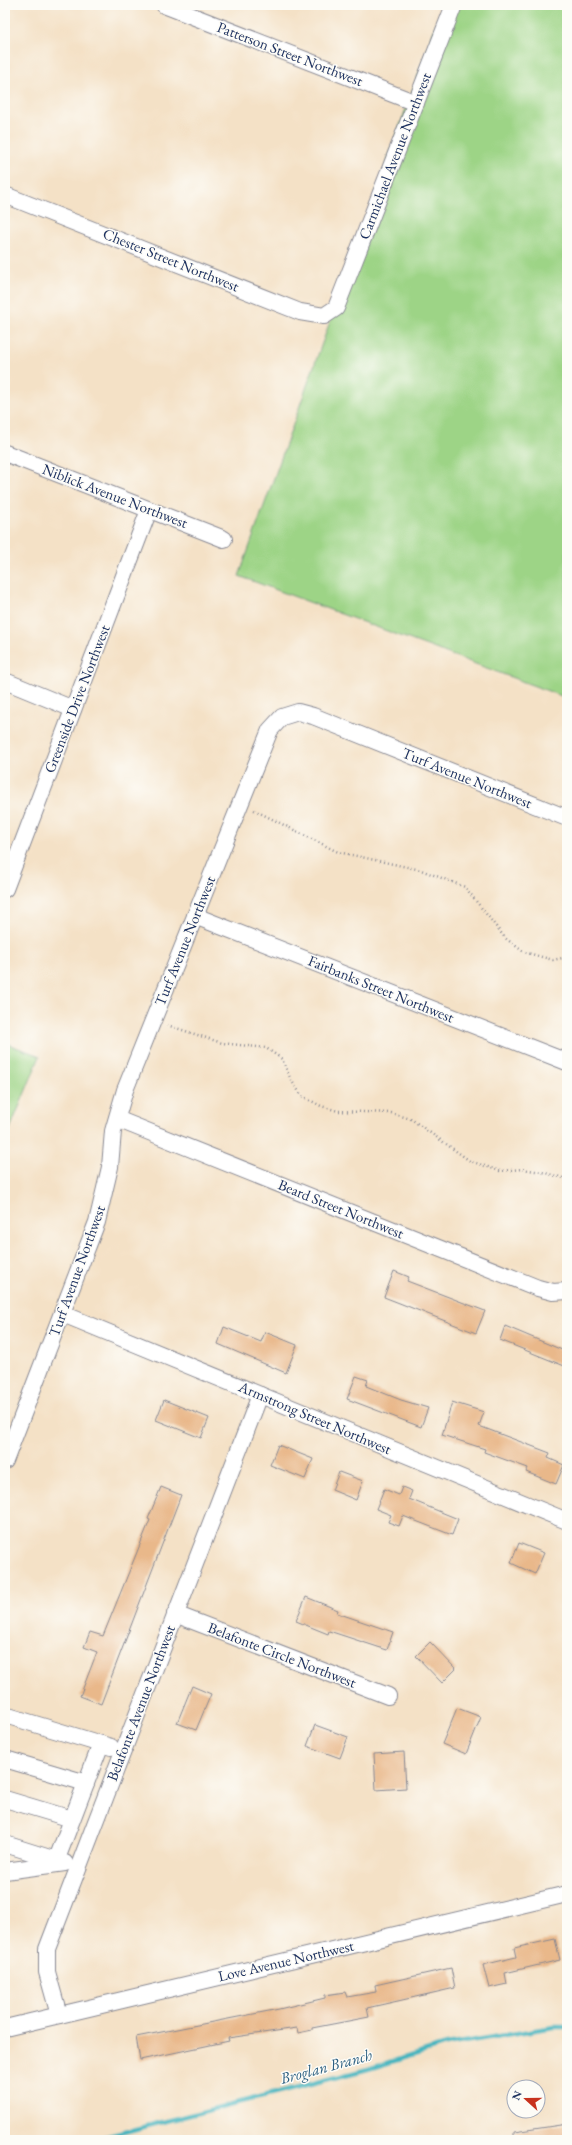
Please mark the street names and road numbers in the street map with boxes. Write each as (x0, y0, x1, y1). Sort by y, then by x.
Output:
street label: Patterson Street Northwest (215, 17, 366, 90)
street label: Carmichael Avenue Northwest (354, 70, 435, 242)
street label: Chester Street Northwest (100, 224, 242, 296)
street label: Niblick Avenue Northwest (40, 459, 191, 532)
street label: Greenside Drive Northwest (40, 622, 114, 776)
street label: Turf Avenue Northwest (399, 743, 535, 812)
street label: Turf Avenue Northwest (150, 873, 219, 1009)
street label: Fairbanks Street Northwest (305, 951, 457, 1027)
street label: Beard Street Northwest (276, 1175, 407, 1243)
street label: Turf Avenue Northwest (44, 1202, 109, 1339)
street label: Armstrong Street Northwest (235, 1376, 395, 1458)
street label: Belafonte Circle Northwest (205, 1618, 359, 1692)
street label: Belafonte Avenue Northwest (102, 1622, 179, 1783)
street label: Love Avenue Northwest (216, 1936, 356, 1985)

